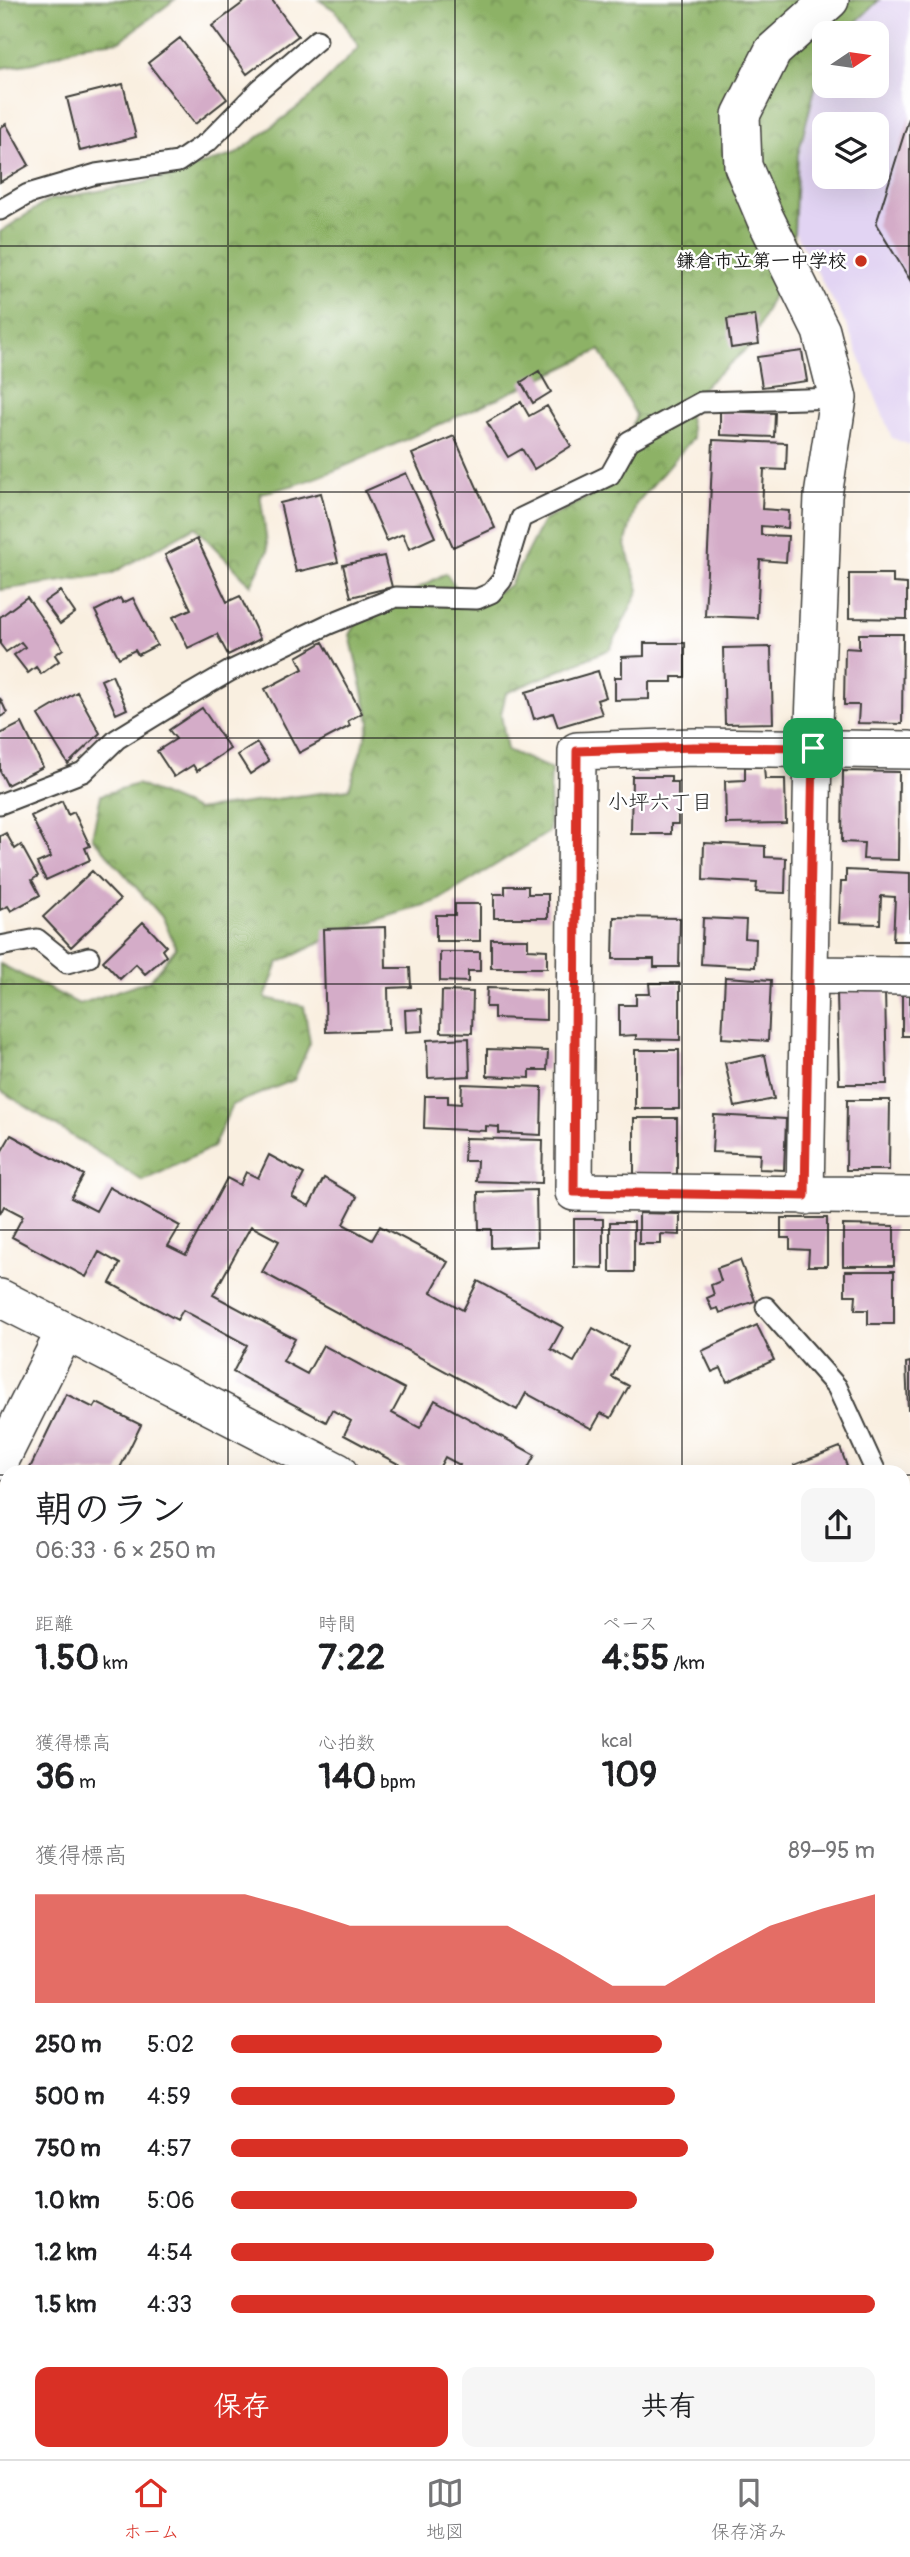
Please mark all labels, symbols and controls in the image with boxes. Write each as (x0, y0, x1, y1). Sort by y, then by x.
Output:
north arrow (812, 21, 889, 98)
map controls (812, 21, 889, 189)
button: layers (812, 112, 889, 189)
place label: 鎌倉市立第一中学校 (676, 249, 847, 273)
marker: 鎌倉市立第一中学校 (853, 253, 869, 269)
pin (783, 718, 843, 778)
icon: arrive (794, 729, 832, 767)
district label: 小坪六丁目 (608, 789, 713, 816)
text: 朝のラン (35, 1486, 187, 1534)
button: share (801, 1488, 875, 1562)
text: 06:33 · 6 × 250 m (35, 1536, 216, 1565)
text: 距離 (35, 1612, 73, 1636)
text: 時間 (318, 1612, 356, 1636)
text: ペース (602, 1612, 658, 1636)
text: 1.50 (35, 1636, 99, 1680)
text: 7:22 (318, 1636, 385, 1680)
text: 4:55 (602, 1636, 669, 1680)
text: km (99, 1651, 128, 1675)
text: /km (669, 1651, 705, 1675)
text: kcal (602, 1729, 633, 1753)
text: 獲得標高 (35, 1731, 111, 1755)
text: 心拍数 (318, 1731, 375, 1755)
text: 109 (602, 1753, 657, 1797)
text: 36 (35, 1755, 75, 1799)
text: 140 (318, 1755, 376, 1799)
text: m (75, 1770, 96, 1794)
text: bpm (376, 1770, 416, 1794)
text: 89–95 m (788, 1836, 875, 1865)
text: 獲得標高 (35, 1841, 127, 1870)
text: 250 m (35, 2030, 101, 2059)
text: 5:02 (147, 2030, 194, 2059)
text: 500 m (35, 2082, 104, 2111)
text: 4:59 (147, 2082, 191, 2111)
text: 750 m (35, 2134, 101, 2163)
text: 4:57 (147, 2134, 191, 2163)
text: 1.0 km (35, 2186, 100, 2215)
text: 5:06 (147, 2186, 195, 2215)
text: 1.2 km (35, 2238, 97, 2267)
text: 4:54 (147, 2238, 192, 2267)
text: 1.5 km (35, 2290, 97, 2319)
text: 4:33 (147, 2290, 192, 2319)
button: 保存 (35, 2367, 448, 2447)
button: 共有 (462, 2367, 875, 2447)
tab: ホーム (123, 2474, 180, 2544)
tab: 地図 (426, 2474, 464, 2544)
tab: 保存済み (711, 2474, 787, 2544)

